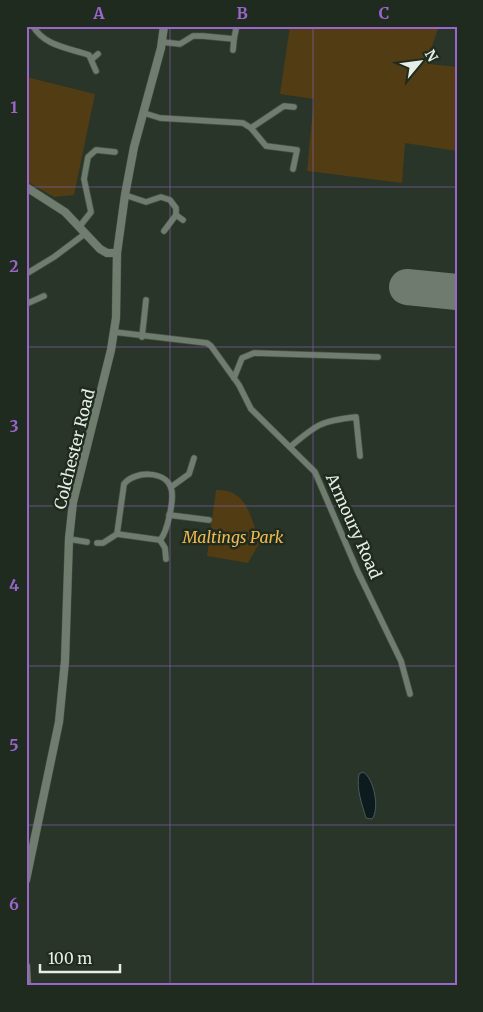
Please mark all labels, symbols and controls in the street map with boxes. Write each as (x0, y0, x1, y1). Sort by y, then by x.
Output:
text: A (92, 3, 105, 23)
text: B (236, 3, 248, 23)
text: C (379, 3, 389, 23)
north arrow (396, 38, 446, 88)
text: N (421, 46, 442, 65)
text: 1 (10, 97, 18, 117)
text: 2 (9, 256, 19, 276)
street label: Colchester Road (49, 386, 99, 511)
text: 3 (9, 416, 19, 436)
street label: Armoury Road (321, 469, 386, 582)
park label: Maltings Park (181, 527, 284, 547)
text: 4 (9, 575, 19, 595)
text: 5 (9, 735, 19, 755)
text: 6 (9, 894, 19, 914)
scale bar (40, 942, 120, 974)
text: 100 m (48, 949, 92, 968)

